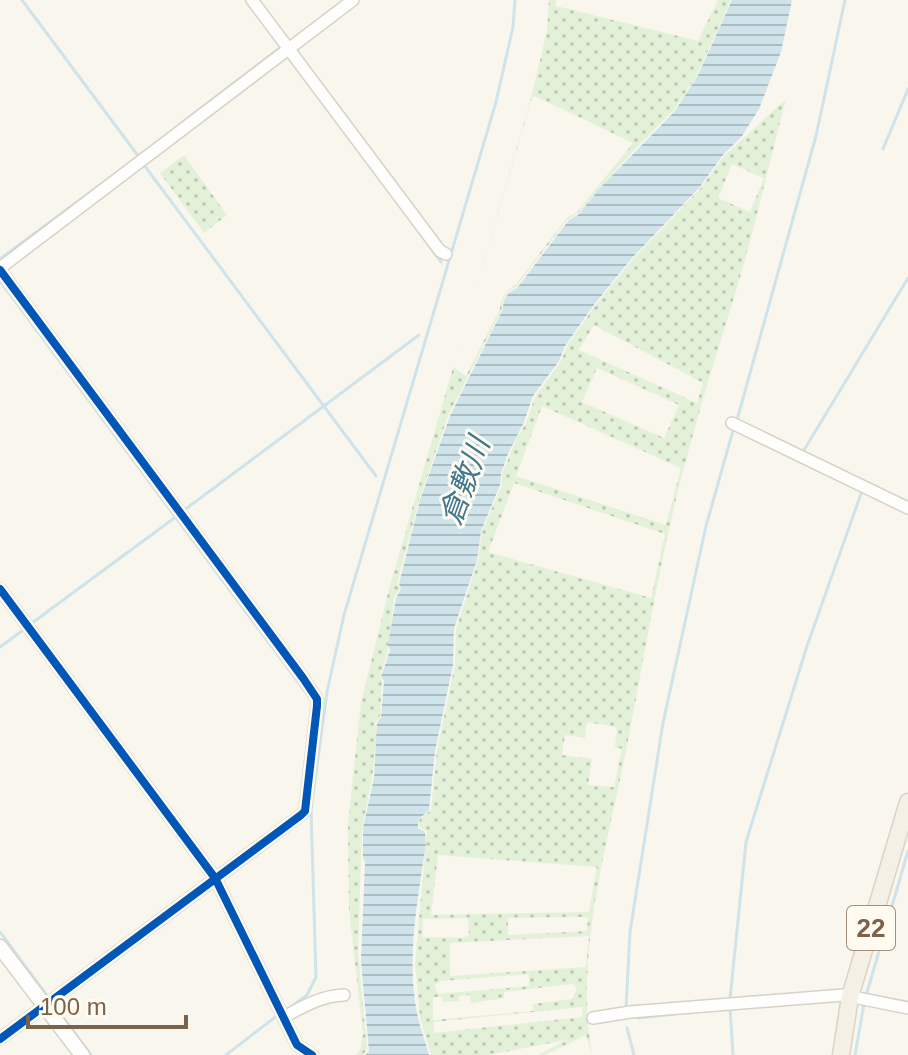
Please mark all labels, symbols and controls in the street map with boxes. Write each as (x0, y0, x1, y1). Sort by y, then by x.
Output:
water label: 倉敷川 (434, 430, 496, 529)
road number: 22 (847, 906, 895, 950)
scale bar (28, 979, 186, 1029)
text: 100 m (40, 993, 107, 1020)

